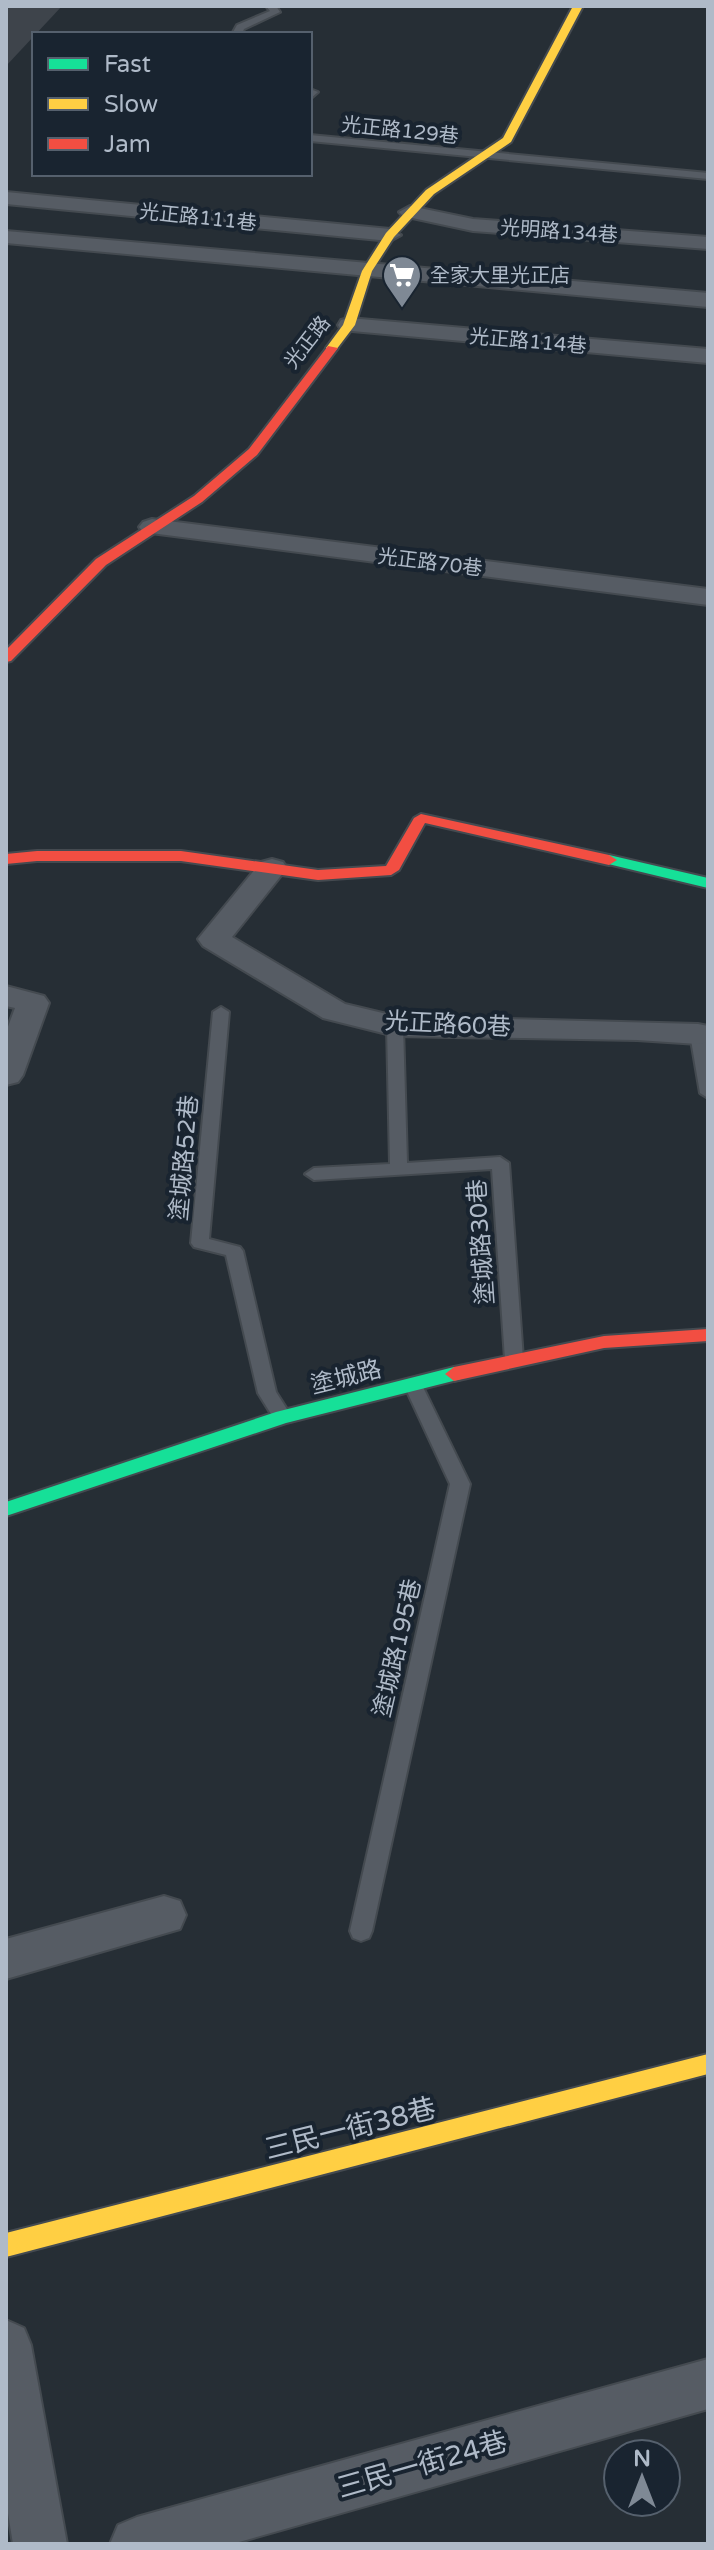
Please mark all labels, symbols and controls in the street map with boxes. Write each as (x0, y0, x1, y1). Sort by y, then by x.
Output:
legend (32, 32, 312, 176)
text: Fast (104, 50, 151, 79)
text: Slow (104, 90, 158, 119)
street label: 光正路129巷 (340, 113, 460, 149)
text: Jam (104, 130, 151, 159)
street label: 光正路111巷 (138, 200, 258, 236)
street label: 光明路134巷 (499, 216, 618, 248)
supermarket icon: 全家大里光正店 (381, 254, 423, 309)
place label: 全家大里光正店 (430, 264, 570, 288)
street label: 光正路 (280, 312, 336, 374)
street label: 光正路114巷 (468, 325, 588, 359)
street label: 光正路70巷 (376, 545, 484, 581)
street label: 光正路60巷 (384, 1007, 512, 1042)
street label: 塗城路52巷 (165, 1094, 204, 1222)
street label: 塗城路30巷 (463, 1178, 500, 1306)
street label: 塗城路 (308, 1355, 385, 1400)
street label: 塗城路195巷 (367, 1576, 427, 1720)
street label: 三民一街38巷 (261, 2091, 439, 2167)
street label: 三民一街24巷 (333, 2424, 511, 2505)
north arrow (602, 2438, 682, 2518)
text: N (633, 2446, 651, 2472)

